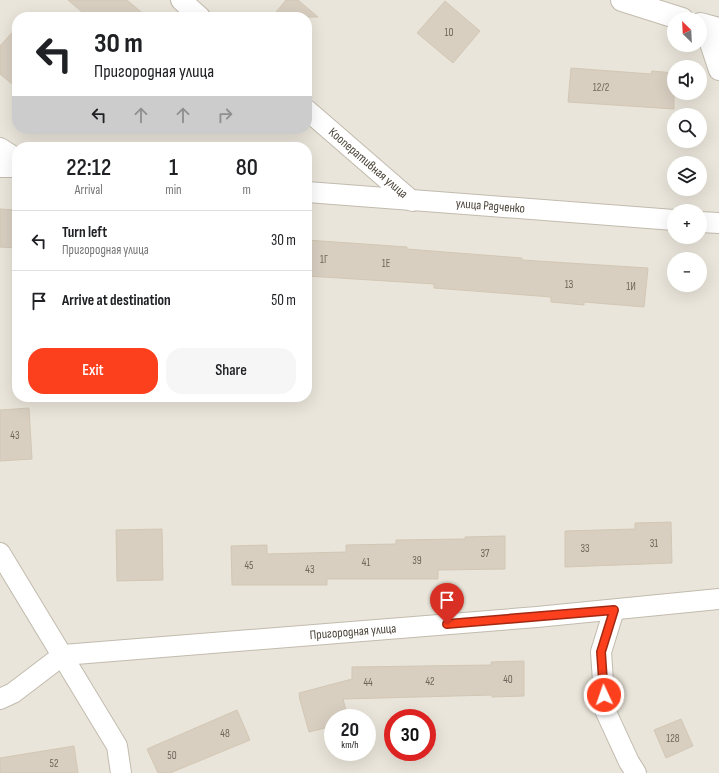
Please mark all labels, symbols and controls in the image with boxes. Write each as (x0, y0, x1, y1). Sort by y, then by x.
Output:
north arrow (667, 12, 707, 52)
map controls (667, 12, 707, 292)
house number: 10 (445, 26, 453, 39)
text: 30 m (94, 27, 143, 60)
icon: left (28, 28, 80, 80)
button: sound (667, 60, 707, 100)
text: Пригородная улица (94, 61, 214, 82)
house number: 12/2 (593, 81, 610, 94)
icon: left (88, 104, 110, 126)
icon: ahead (130, 104, 152, 126)
icon: ahead (172, 104, 194, 126)
icon: right (214, 104, 236, 126)
button: search (667, 108, 707, 148)
street label: Кооперативная улица (325, 124, 411, 202)
text: 22:12 (66, 153, 111, 182)
text: 1 (169, 153, 178, 182)
text: 80 (236, 153, 258, 182)
button: layers (667, 156, 707, 196)
text: Arrival (75, 182, 103, 198)
text: min (165, 182, 182, 198)
text: m (243, 182, 251, 198)
street label: улица Радченко (455, 195, 526, 217)
button: + (667, 204, 707, 244)
text: Turn left (62, 223, 107, 242)
icon: left (28, 230, 50, 252)
text: 30 m (271, 231, 296, 250)
text: Пригородная улица (62, 242, 149, 258)
button: − (667, 252, 707, 292)
house number: 1Г (320, 253, 328, 266)
house number: 1Е (382, 257, 390, 270)
house number: 1З (565, 278, 573, 291)
house number: 1И (626, 280, 636, 293)
icon: arrive (28, 290, 50, 312)
text: Arrive at destination (62, 291, 171, 310)
text: 50 m (271, 291, 296, 310)
button: Exit (28, 348, 158, 394)
button: Share (166, 348, 296, 394)
house number: 43 (10, 429, 20, 442)
house number: 31 (650, 537, 658, 550)
house number: 33 (580, 542, 590, 555)
house number: 37 (480, 547, 490, 560)
house number: 39 (412, 554, 422, 567)
house number: 41 (362, 556, 370, 569)
house number: 45 (244, 559, 254, 572)
house number: 43 (305, 563, 315, 576)
pin (430, 583, 464, 624)
icon: arrive (436, 589, 458, 611)
street label: Пригородная улица (309, 620, 397, 643)
house number: 40 (503, 673, 513, 686)
position arrow (583, 674, 625, 716)
house number: 42 (425, 675, 435, 688)
house number: 44 (363, 676, 373, 689)
speed limit sign: 30 (384, 709, 436, 761)
text: 20 (341, 718, 359, 742)
house number: 48 (220, 727, 230, 740)
house number: 128 (666, 732, 680, 745)
text: km/h (341, 739, 359, 751)
house number: 50 (167, 749, 177, 762)
house number: 52 (50, 757, 59, 770)

